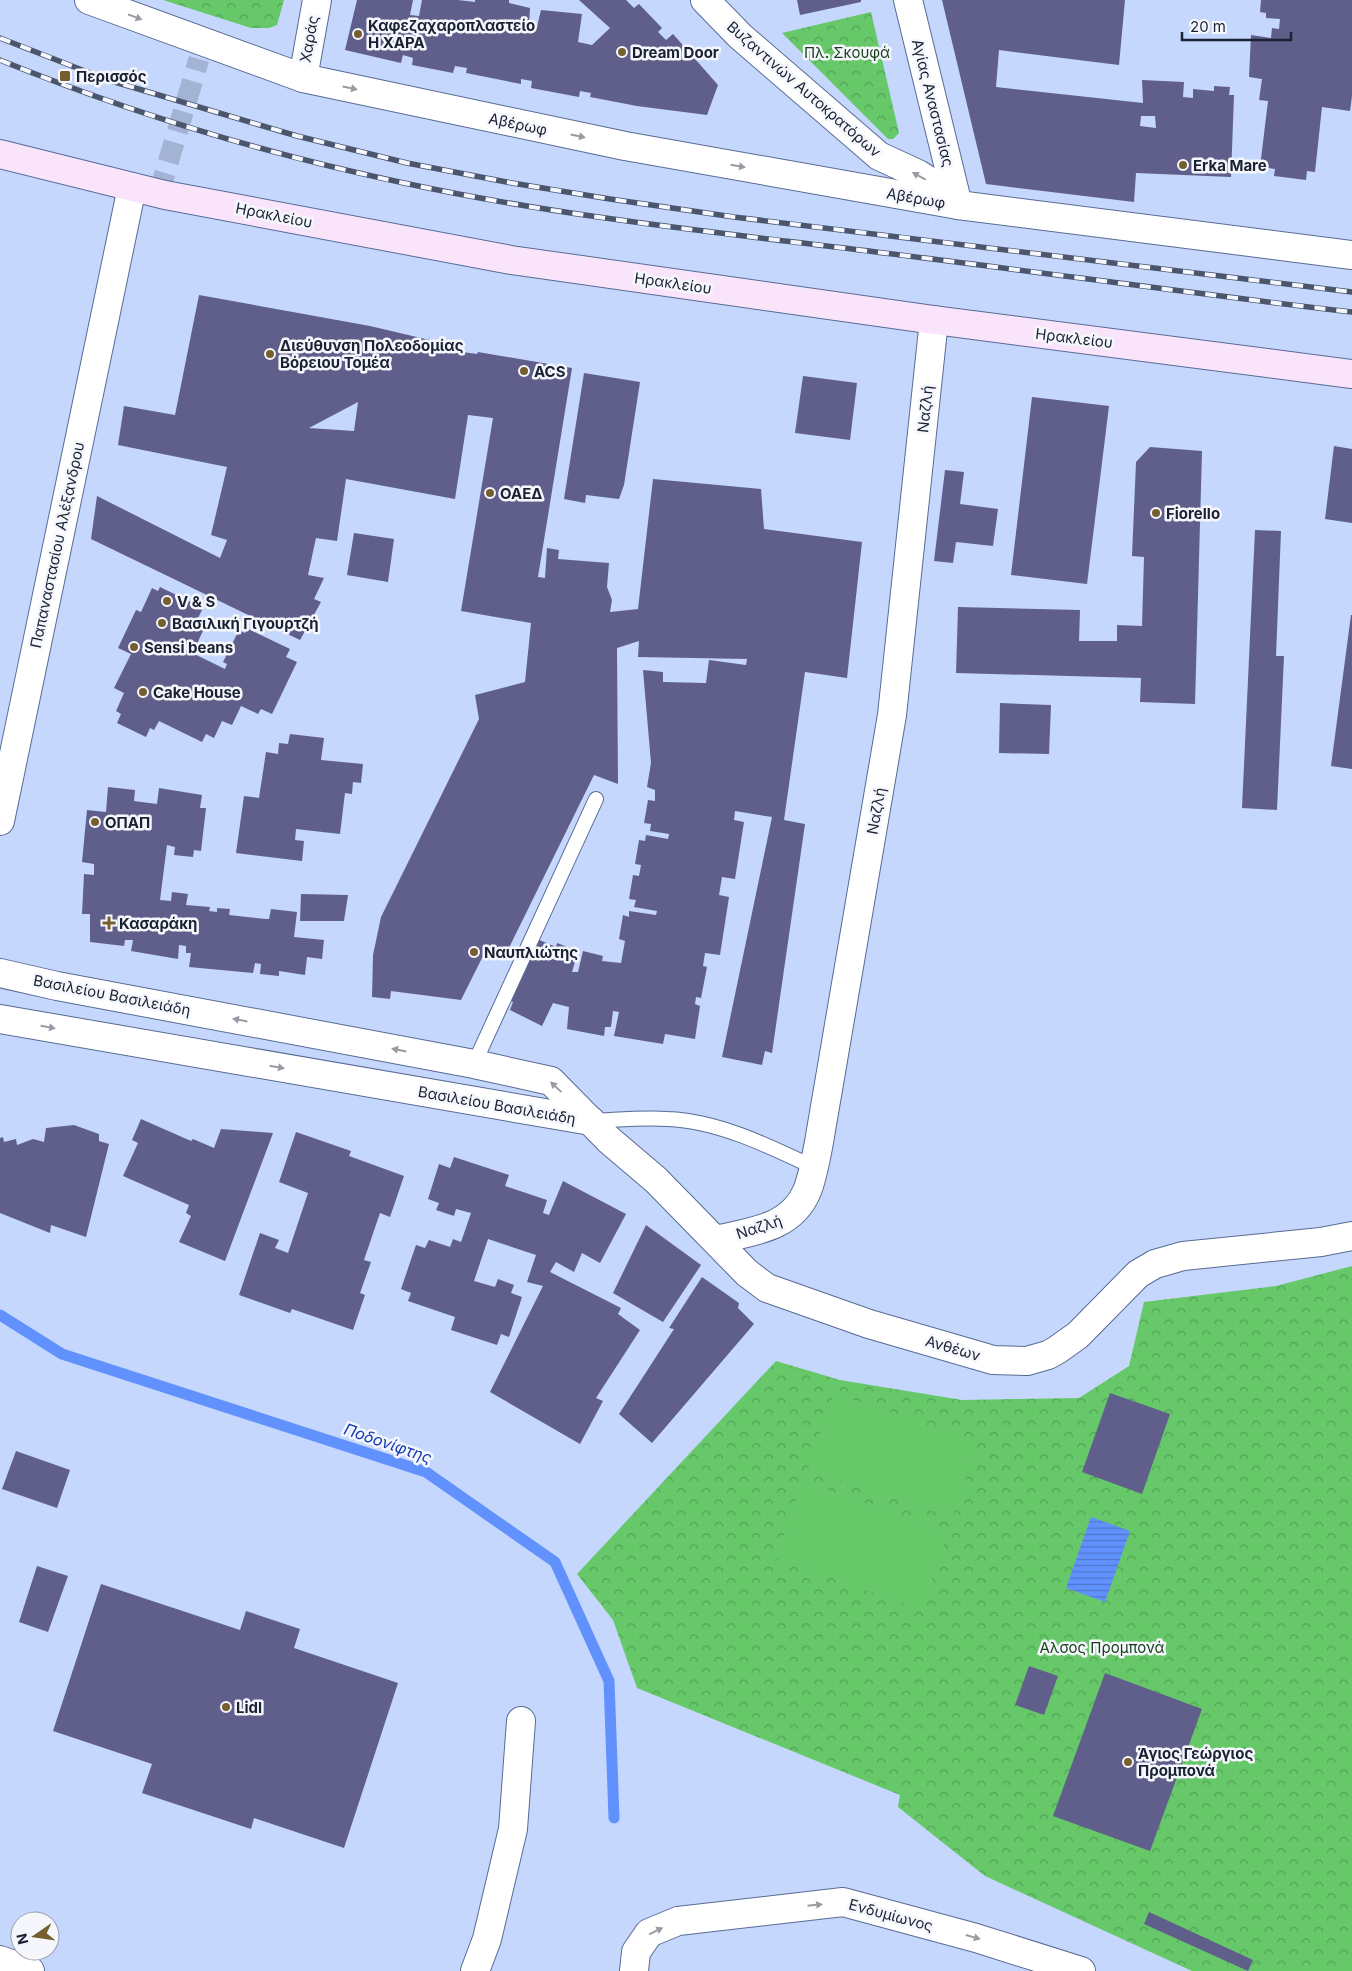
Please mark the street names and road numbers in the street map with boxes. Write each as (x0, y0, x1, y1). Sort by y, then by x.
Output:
street label: Χαράς (296, 14, 322, 64)
street label: Βυζαντινών Αυτοκρατόρων (723, 17, 885, 161)
street label: Αγίας Αναστασίας (908, 37, 958, 169)
street label: Αβέρωφ (487, 109, 549, 140)
street label: Αβέρωφ (885, 183, 947, 213)
street label: Ηρακλείου (234, 198, 314, 232)
street label: Ηρακλείου (633, 268, 713, 298)
street label: Ηρακλείου (1034, 324, 1114, 352)
street label: Ναζλή (913, 384, 937, 434)
street label: Παπαναστασίου Αλέξανδρου (26, 440, 88, 650)
street label: Ναζλή (863, 786, 889, 836)
street label: Βασιλείου Βασιλειάδη (32, 970, 192, 1020)
street label: Βασιλείου Βασιλειάδη (417, 1082, 577, 1128)
street label: Ναζλή (734, 1211, 784, 1243)
street label: Ανθέων (923, 1331, 983, 1365)
street label: Ενδυμίωνος (847, 1895, 935, 1935)

